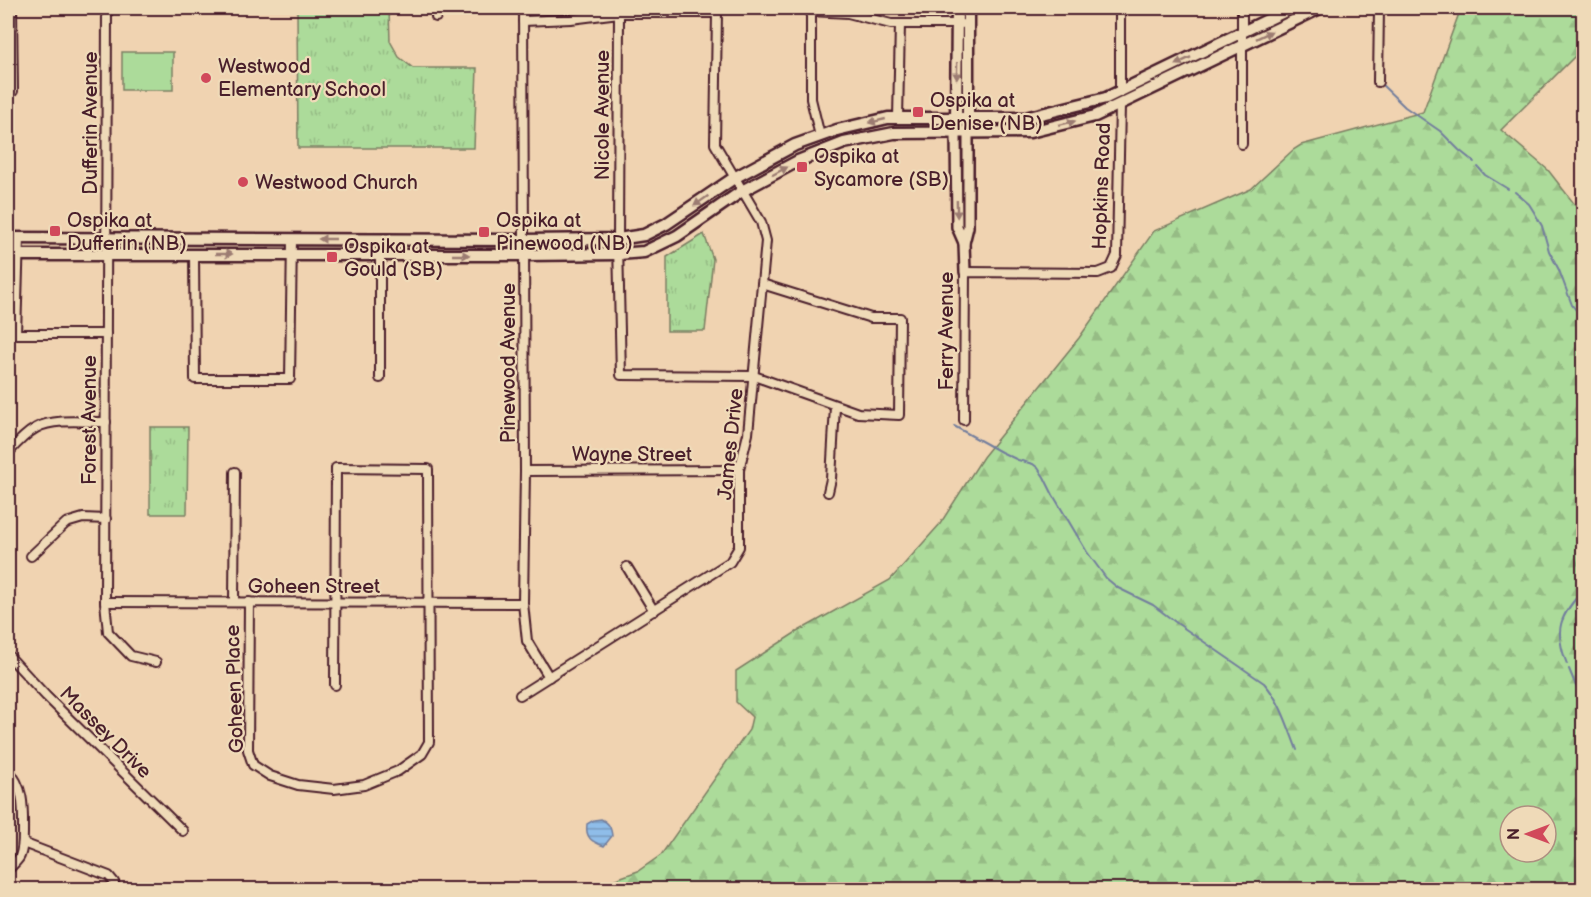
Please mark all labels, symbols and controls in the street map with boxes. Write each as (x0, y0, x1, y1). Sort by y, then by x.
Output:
one-way arrow (1255, 30, 1272, 39)
street label: Nicole Avenue (591, 50, 615, 180)
street label: Dufferin Avenue (79, 51, 103, 195)
place label: Westwood Elementary School (218, 55, 386, 102)
one-way arrow (1174, 56, 1191, 65)
one-way arrow (952, 61, 961, 80)
marker: Westwood Elementary School (199, 71, 213, 85)
place label: Ospika at Denise (NB) (930, 89, 1043, 136)
marker: Ospika at Denise (NB) (911, 105, 925, 119)
one-way arrow (867, 116, 886, 126)
one-way arrow (1058, 118, 1076, 127)
street label: Hopkins Road (1088, 122, 1116, 250)
place label: Ospika at Sycamore (SB) (814, 145, 949, 192)
marker: Ospika at Sycamore (SB) (795, 160, 809, 174)
one-way arrow (771, 166, 789, 176)
place label: Westwood Church (255, 171, 418, 195)
marker: Westwood Church (236, 175, 250, 189)
one-way arrow (693, 195, 709, 207)
one-way arrow (952, 200, 962, 219)
place label: Ospika at Dufferin (NB) (67, 209, 187, 256)
place label: Ospika at Pinewood (NB) (496, 209, 633, 256)
marker: Ospika at Dufferin (NB) (48, 224, 62, 238)
marker: Ospika at Pinewood (NB) (477, 225, 491, 239)
one-way arrow (317, 234, 336, 244)
place label: Ospika at Gould (SB) (344, 235, 443, 282)
one-way arrow (214, 250, 233, 259)
marker: Ospika at Gould (SB) (325, 250, 339, 264)
one-way arrow (451, 250, 470, 260)
street label: Ferry Avenue (935, 271, 959, 390)
street label: Pinewood Avenue (497, 283, 521, 443)
street label: Forest Avenue (78, 355, 102, 485)
street label: James Drive (713, 387, 749, 501)
street label: Wayne Street (572, 443, 692, 467)
street label: Goheen Street (248, 575, 380, 599)
street label: Goheen Place (221, 624, 249, 754)
street label: Massey Drive (54, 682, 156, 784)
north arrow (1498, 804, 1558, 864)
text: N (1505, 828, 1524, 840)

